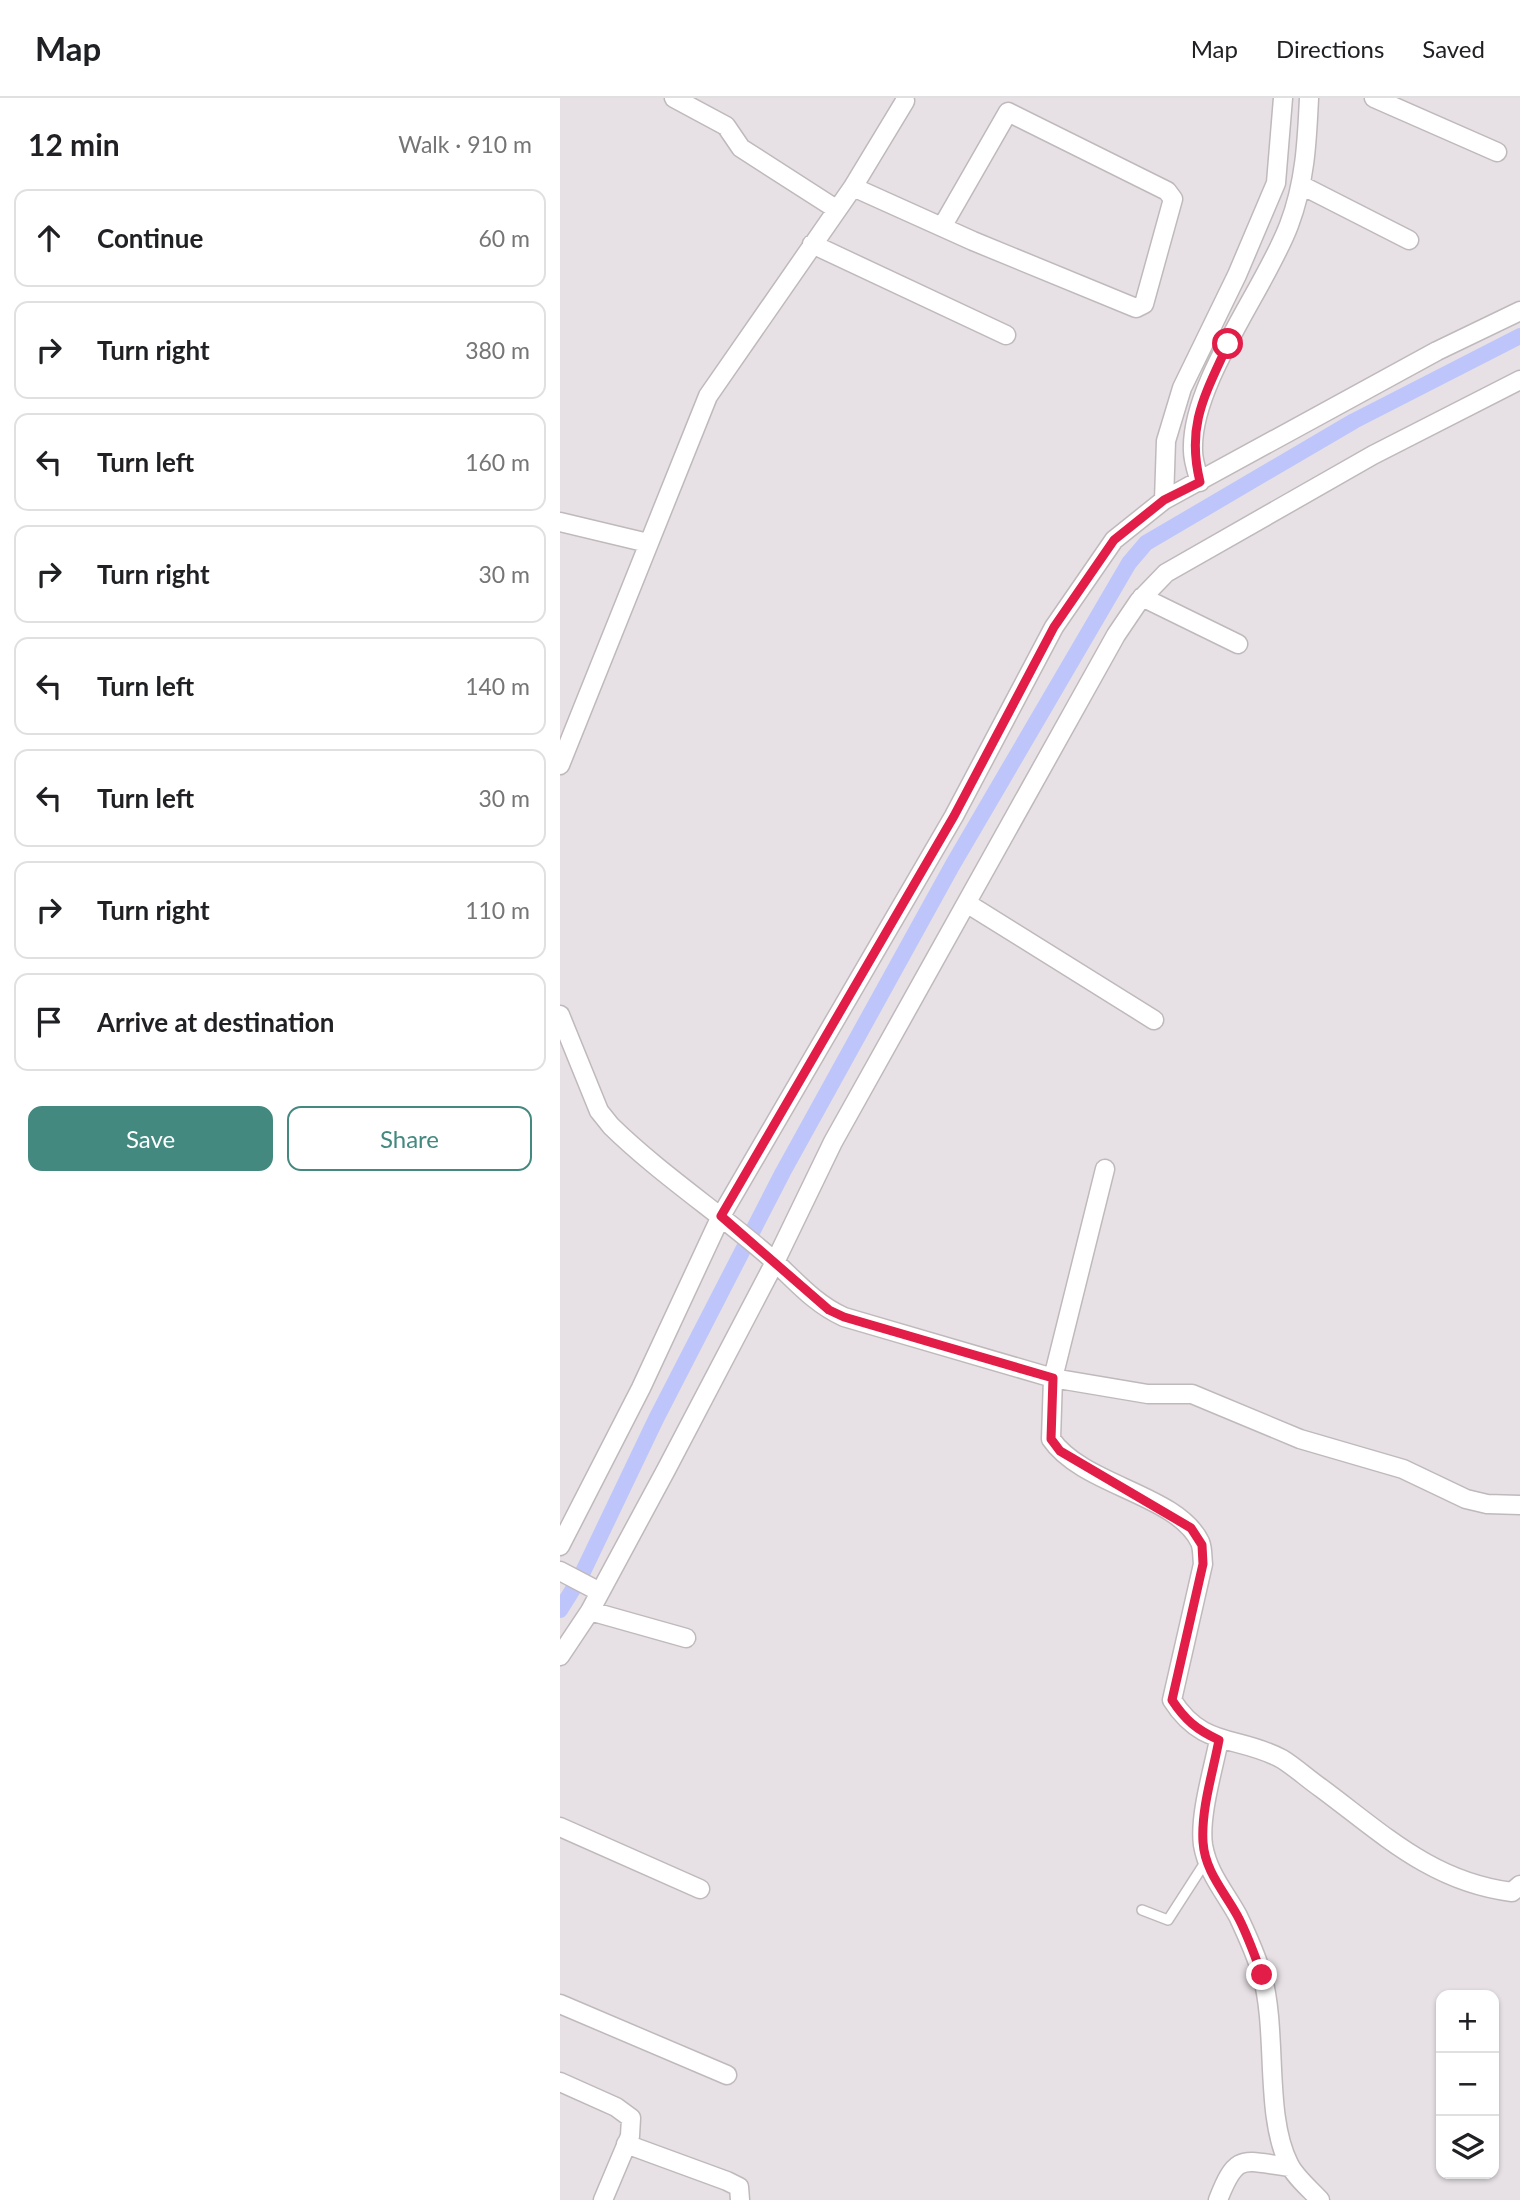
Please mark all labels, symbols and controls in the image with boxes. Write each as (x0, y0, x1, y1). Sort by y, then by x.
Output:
text: Map (35, 28, 101, 68)
text: Map (1191, 34, 1238, 63)
text: Directions (1276, 34, 1384, 63)
text: Saved (1422, 34, 1485, 63)
text: 12 min (28, 126, 120, 162)
text: Walk · 910 m (398, 130, 532, 158)
icon: ahead (30, 219, 68, 257)
text: Continue (97, 222, 203, 254)
text: 60 m (479, 224, 530, 252)
route start (1212, 328, 1243, 359)
icon: right (30, 331, 68, 369)
text: Turn right (97, 334, 210, 366)
text: 380 m (465, 336, 530, 364)
icon: left (30, 443, 68, 481)
text: Turn left (97, 446, 194, 478)
text: 160 m (465, 448, 530, 476)
icon: right (30, 555, 68, 593)
text: Turn right (97, 558, 210, 590)
text: 30 m (479, 560, 530, 588)
icon: left (30, 667, 68, 705)
text: Turn left (97, 670, 194, 702)
text: 140 m (465, 672, 530, 700)
icon: left (30, 779, 68, 817)
text: Turn left (97, 782, 194, 814)
text: 30 m (479, 784, 530, 812)
icon: right (30, 891, 68, 929)
text: Turn right (97, 894, 210, 926)
text: 110 m (465, 896, 530, 924)
icon: arrive (30, 1003, 68, 1041)
text: Arrive at destination (97, 1006, 334, 1038)
button: Save (28, 1106, 273, 1171)
button: Share (287, 1106, 532, 1171)
route end (1246, 1959, 1277, 1990)
map controls (1436, 1990, 1499, 2179)
button: + (1436, 1990, 1499, 2053)
button: − (1436, 2053, 1499, 2116)
button: layers (1436, 2116, 1499, 2179)

